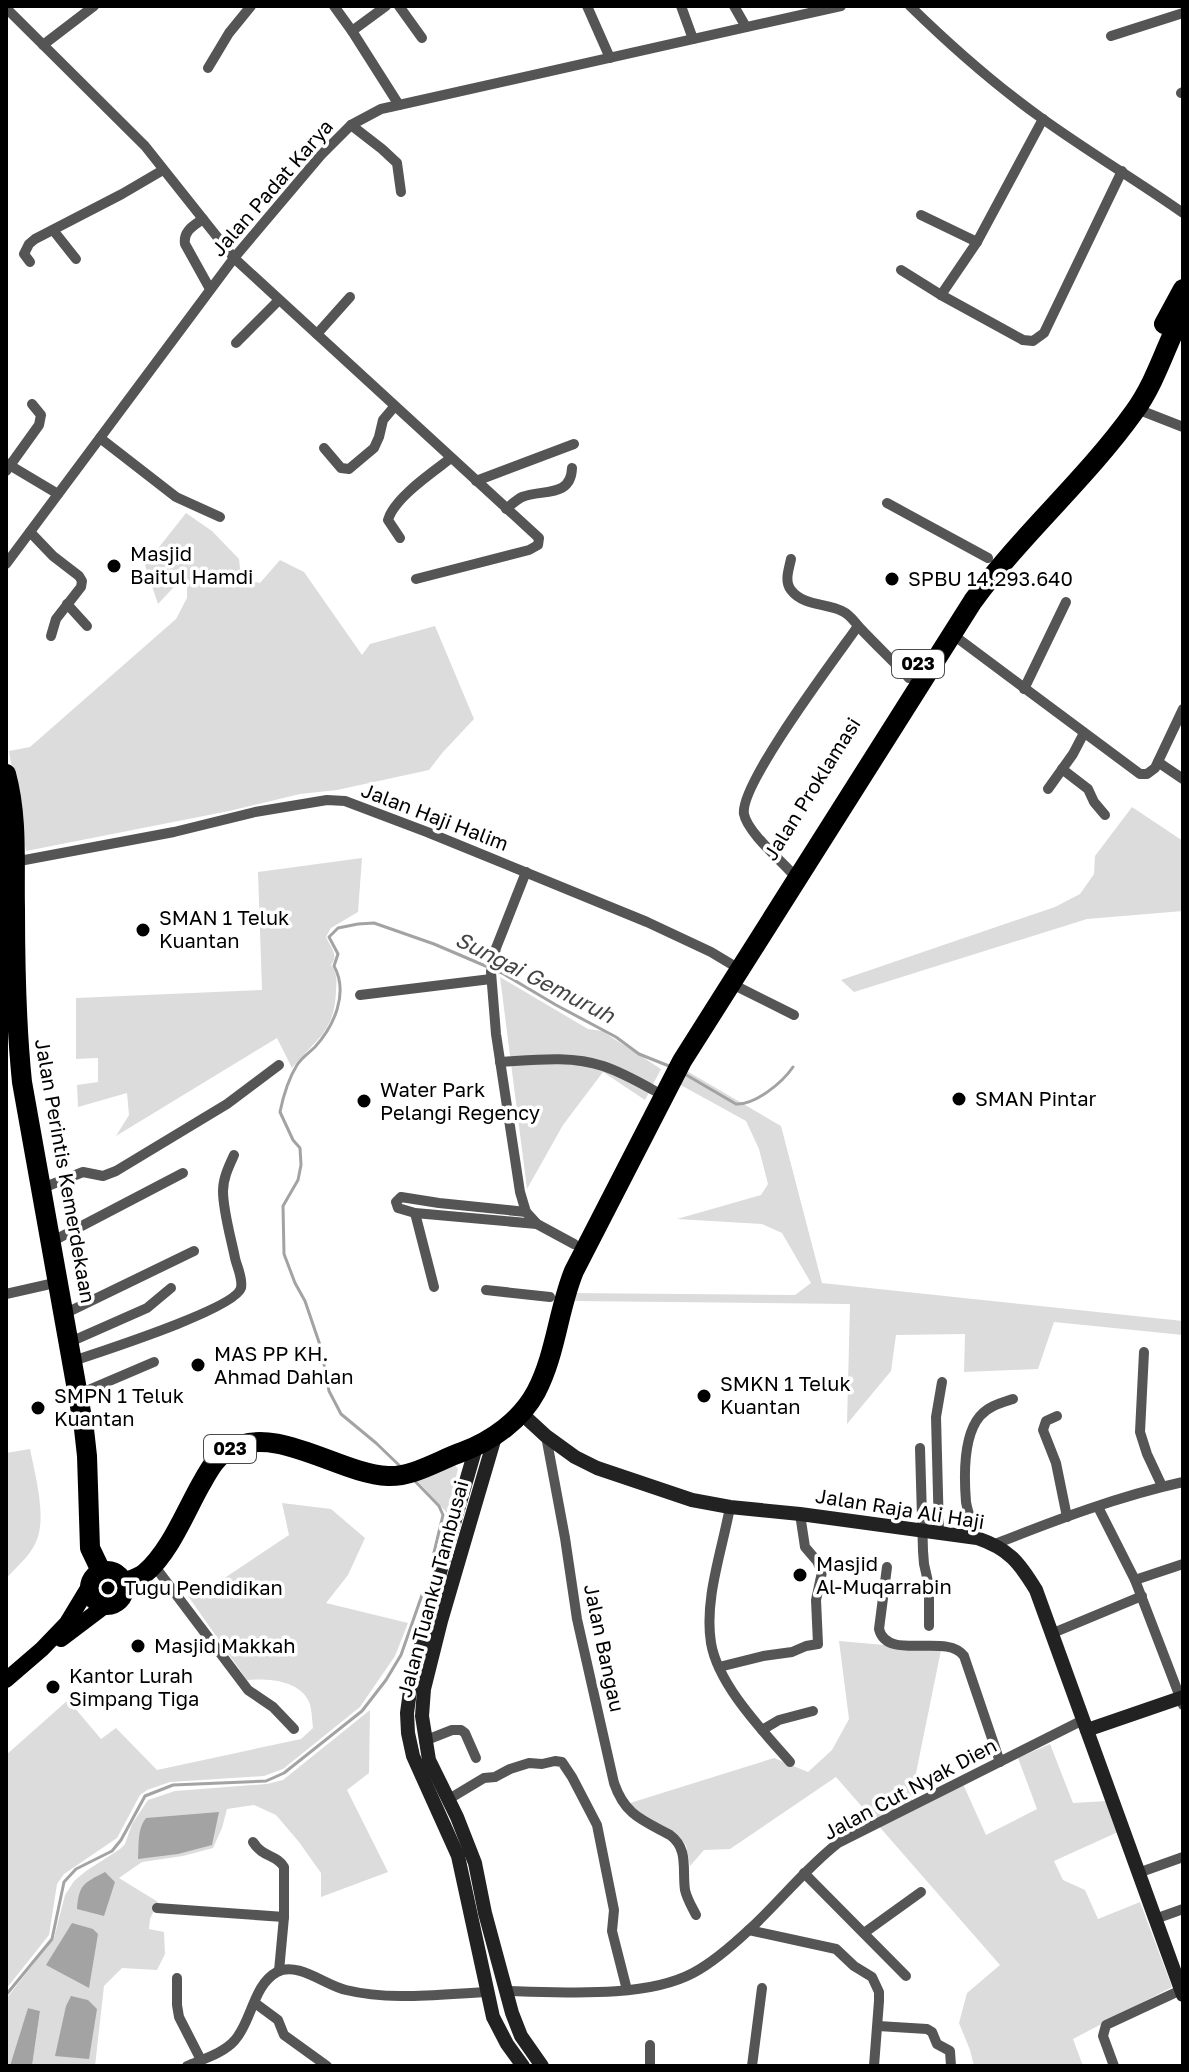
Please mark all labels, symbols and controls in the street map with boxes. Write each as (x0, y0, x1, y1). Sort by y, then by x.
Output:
street label: Jalan Padat Karya (205, 114, 337, 261)
place label: Masjid Baitul Hamdi (130, 541, 253, 588)
marker: Masjid Baitul Hamdi (105, 557, 123, 575)
place label: SPBU 14.293.640 (908, 566, 1073, 590)
marker: SPBU 14.293.640 (883, 570, 901, 588)
road number: 023 (892, 650, 944, 678)
street label: Jalan Proklamasi (758, 713, 865, 864)
street label: Jalan Haji Halim (358, 777, 512, 855)
place label: SMAN 1 Teluk Kuantan (159, 905, 289, 952)
marker: SMAN 1 Teluk Kuantan (134, 921, 152, 939)
water label: Sungai Gemuruh (451, 925, 621, 1029)
street label: Jalan Perintis Kemerdekaan (31, 1037, 101, 1305)
place label: Water Park Pelangi Regency (380, 1077, 540, 1124)
place label: SMAN Pintar (975, 1086, 1096, 1110)
marker: SMAN Pintar (950, 1090, 968, 1108)
marker: Water Park Pelangi Regency (355, 1092, 373, 1110)
place label: MAS PP KH. Ahmad Dahlan (214, 1341, 354, 1388)
marker: MAS PP KH. Ahmad Dahlan (189, 1356, 207, 1374)
place label: SMKN 1 Teluk Kuantan (720, 1371, 851, 1418)
place label: SMPN 1 Teluk Kuantan (54, 1383, 184, 1430)
marker: SMKN 1 Teluk Kuantan (695, 1387, 713, 1405)
marker: SMPN 1 Teluk Kuantan (29, 1399, 47, 1417)
road number: 023 (204, 1435, 256, 1463)
street label: Jalan Tuanku Tambusai (392, 1478, 473, 1700)
street label: Jalan Raja Ali Haji (814, 1483, 986, 1533)
place label: Masjid Al-Muqarrabin (816, 1551, 952, 1598)
marker: Masjid Al-Muqarrabin (791, 1566, 809, 1584)
place label: Tugu Pendidikan (124, 1575, 283, 1599)
marker: Tugu Pendidikan (99, 1579, 117, 1597)
street label: Jalan Bangau (580, 1582, 630, 1714)
place label: Masjid Makkah (154, 1633, 296, 1657)
marker: Masjid Makkah (129, 1637, 147, 1655)
place label: Kantor Lurah Simpang Tiga (69, 1663, 199, 1710)
marker: Kantor Lurah Simpang Tiga (44, 1678, 62, 1696)
street label: Jalan Cut Nyak Dien (819, 1732, 1000, 1844)

